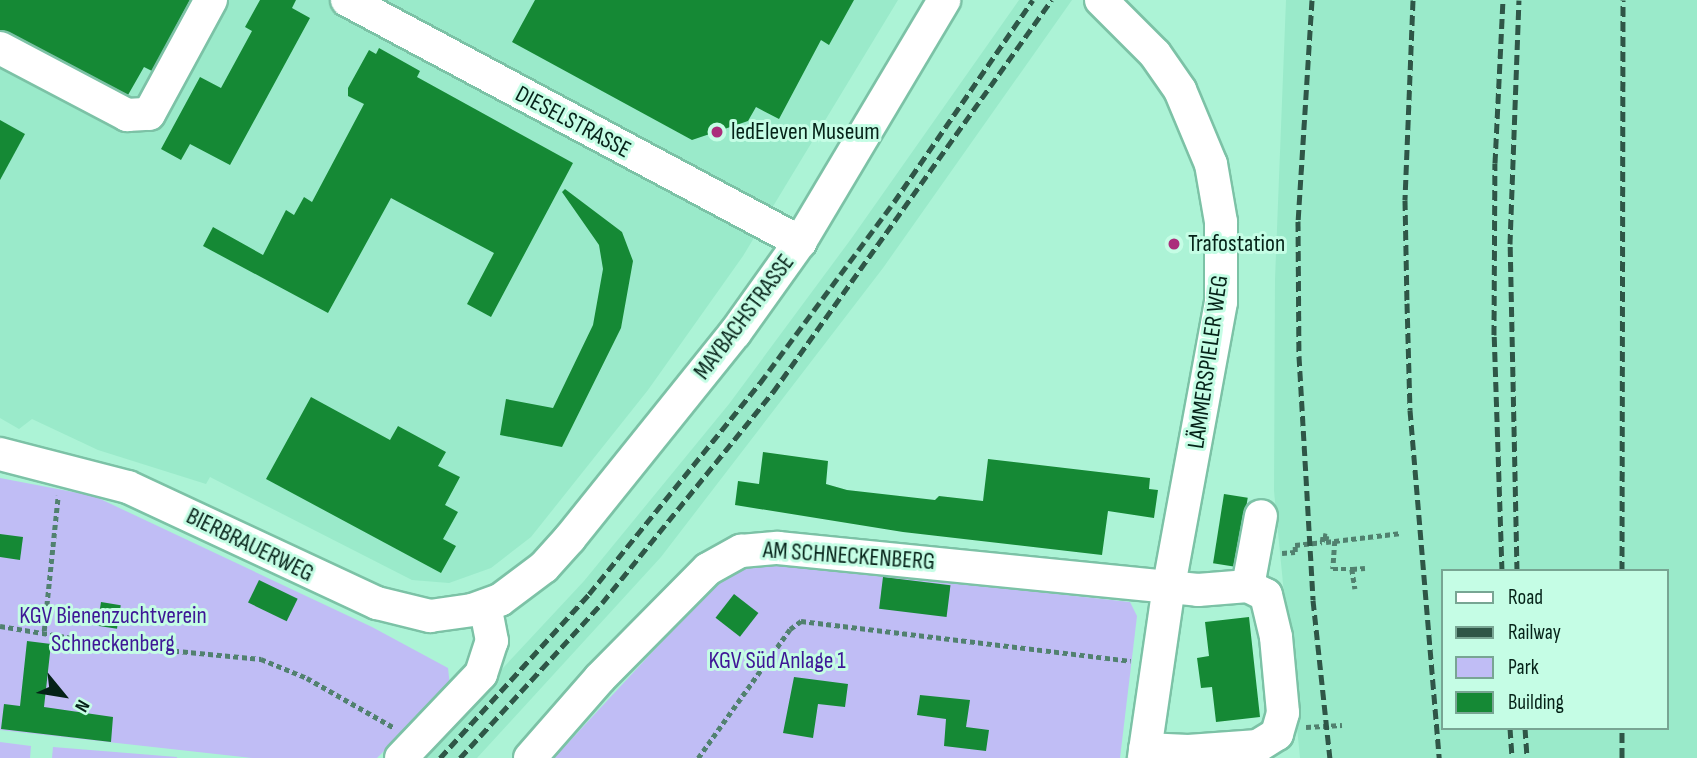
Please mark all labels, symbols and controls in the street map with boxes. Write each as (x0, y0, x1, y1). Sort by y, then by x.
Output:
street label: DIESELSTRASSE (510, 80, 636, 164)
place label: ledEleven Museum (731, 118, 880, 146)
marker: ledEleven Museum (709, 124, 725, 140)
place label: Trafostation (1188, 230, 1285, 258)
marker: Trafostation (1166, 236, 1182, 252)
street label: MAYBACHSTRASSE (688, 249, 800, 385)
street label: LÄMMERSPIELER WEG (1182, 273, 1234, 451)
street label: BIERBRAUERWEG (182, 502, 318, 588)
street label: AM SCHNECKENBERG (762, 536, 936, 576)
legend (1442, 569, 1669, 730)
text: Road (1508, 585, 1543, 610)
park label: KGV Bienenzuchtverein Schneckenberg (19, 602, 207, 658)
text: Railway (1508, 620, 1561, 645)
park label: KGV Süd Anlage 1 (708, 647, 846, 675)
text: Park (1508, 655, 1539, 680)
north arrow (28, 660, 98, 730)
text: Building (1508, 690, 1564, 715)
text: N (69, 696, 94, 716)

